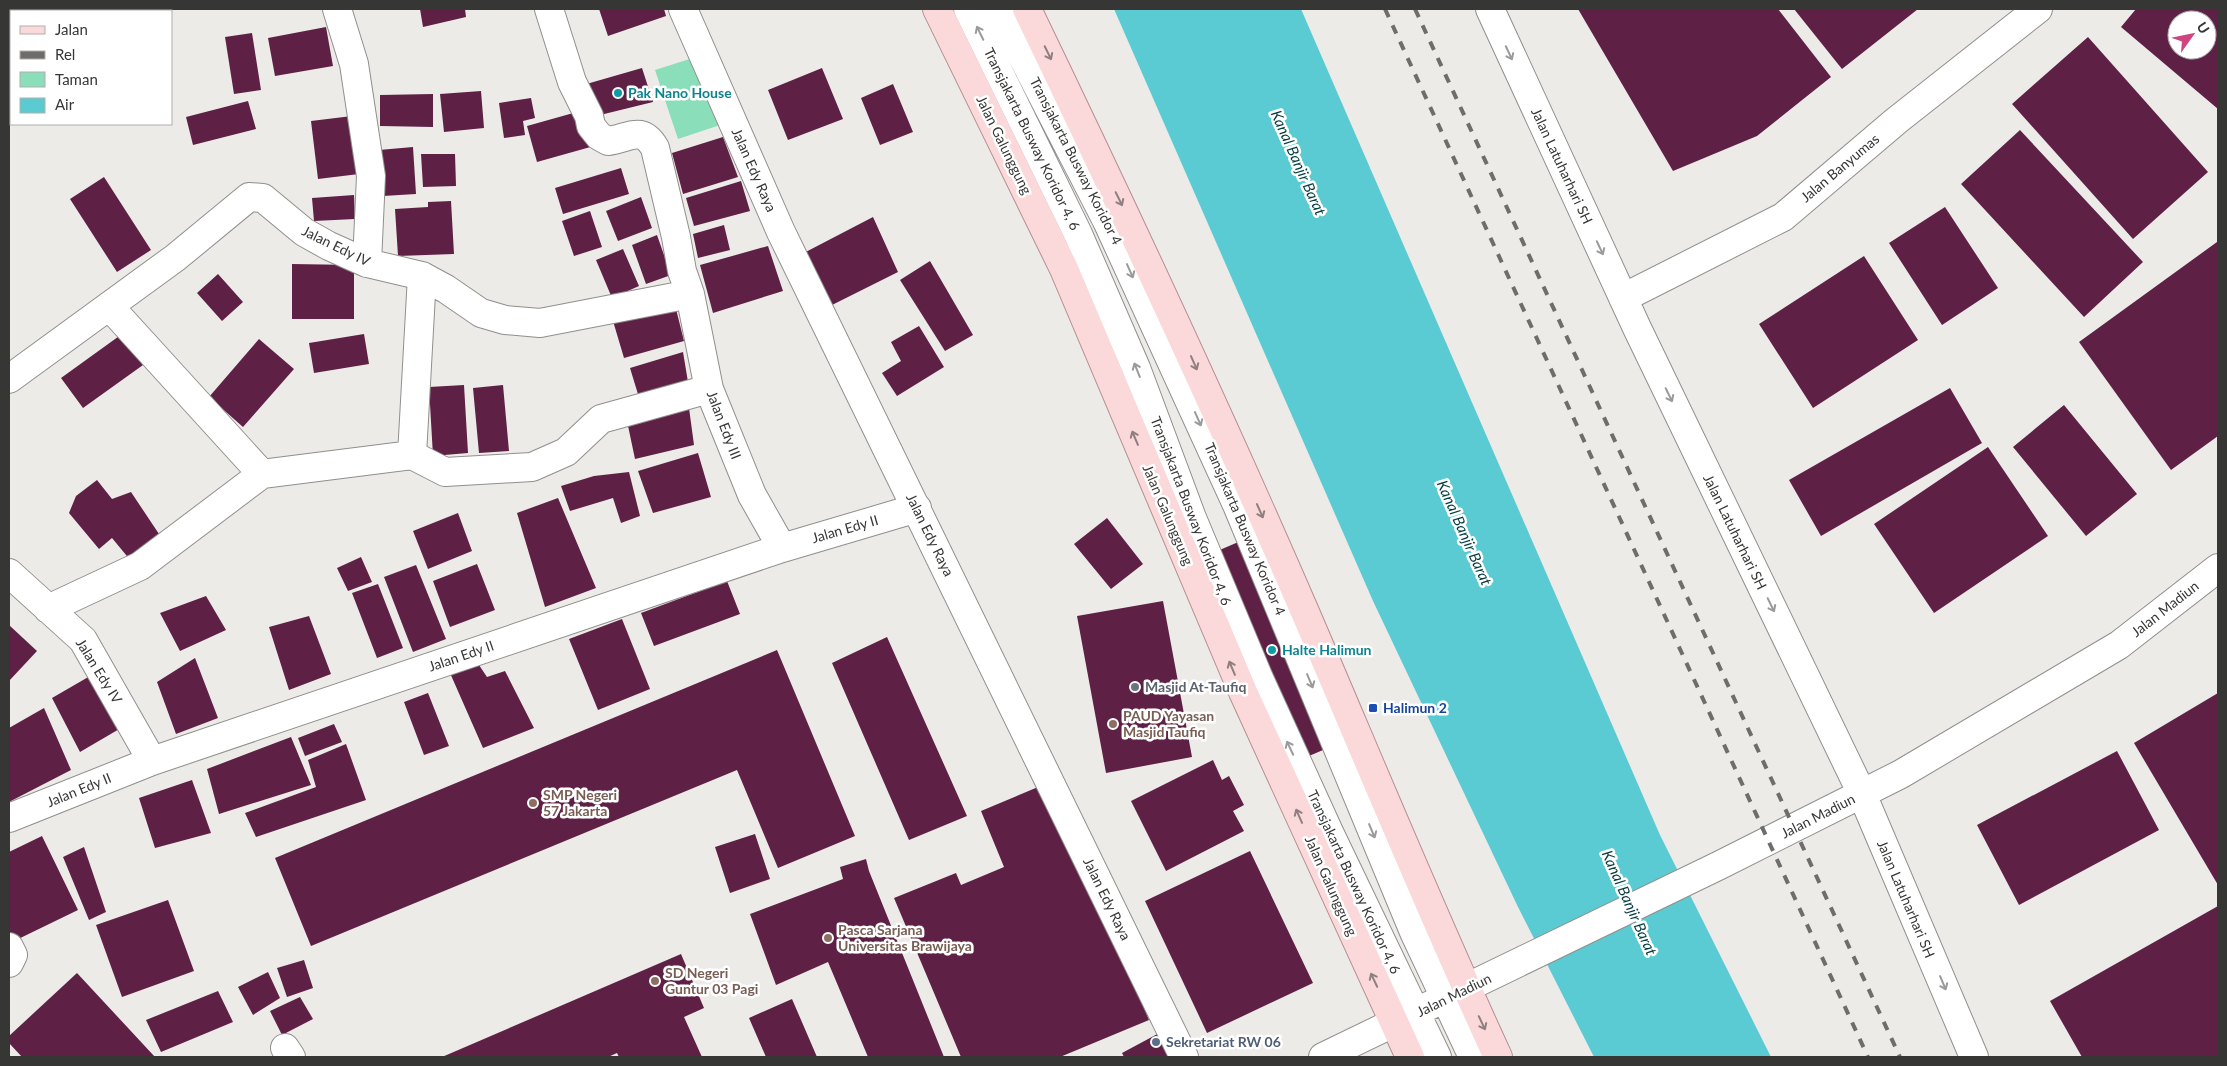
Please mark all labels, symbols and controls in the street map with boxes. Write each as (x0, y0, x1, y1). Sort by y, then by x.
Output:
legend (10, 10, 172, 125)
north arrow (2167, 10, 2217, 60)
text: U (2193, 19, 2213, 37)
text: Jalan (55, 20, 88, 38)
one-way arrow (974, 26, 984, 41)
text: Rel (55, 45, 75, 63)
street label: Transjakarta Busway Koridor 4, 6 (980, 45, 1084, 233)
one-way arrow (1044, 45, 1053, 60)
one-way arrow (1505, 45, 1515, 60)
text: Taman (55, 70, 98, 88)
street label: Transjakarta Busway Koridor 4 (1026, 74, 1126, 248)
place label: Pak Nano House (628, 84, 732, 101)
marker: Pak Nano House (612, 87, 624, 99)
street label: Jalan Galunggung (973, 93, 1036, 197)
text: Air (55, 95, 75, 113)
street label: Jalan Latuharhari SH (1528, 105, 1597, 227)
water label: Kanal Banjir Barat (1268, 107, 1330, 219)
street label: Jalan Edy Raya (728, 125, 781, 214)
street label: Jalan Banyumas (1797, 130, 1882, 205)
one-way arrow (1115, 191, 1124, 206)
street label: Jalan Edy IV (299, 222, 374, 270)
one-way arrow (1595, 241, 1605, 256)
one-way arrow (1126, 263, 1136, 278)
one-way arrow (1189, 355, 1199, 370)
one-way arrow (1132, 363, 1141, 378)
one-way arrow (1665, 387, 1675, 402)
street label: Jalan Edy III (704, 388, 745, 462)
one-way arrow (1193, 411, 1203, 426)
street label: Transjakarta Busway Koridor 4, 6 (1148, 414, 1235, 608)
one-way arrow (1130, 431, 1139, 446)
street label: Transjakarta Busway Koridor 4 (1201, 440, 1290, 618)
street label: Jalan Galunggung (1140, 462, 1197, 568)
street label: Jalan Latuharhari SH (1700, 471, 1771, 592)
water label: Kanal Banjir Barat (1434, 477, 1496, 589)
street label: Jalan Edy Raya (903, 491, 958, 579)
one-way arrow (1256, 503, 1265, 518)
street label: Jalan Edy II (810, 511, 880, 546)
street label: Jalan Madiun (2128, 577, 2202, 640)
one-way arrow (1766, 597, 1776, 612)
street label: Jalan Edy IV (73, 635, 126, 707)
street label: Jalan Edy II (426, 636, 496, 675)
place label: Halte Halimun (1282, 641, 1372, 658)
marker: Halte Halimun (1266, 644, 1278, 656)
one-way arrow (1227, 661, 1237, 676)
one-way arrow (1305, 673, 1315, 688)
place label: Masjid At-Taufiq (1145, 678, 1246, 695)
marker: Masjid At-Taufiq (1129, 681, 1141, 693)
place label: Halimun 2 (1383, 699, 1447, 716)
marker: Halimun 2 (1367, 702, 1379, 714)
place label: PAUD Yayasan Masjid Taufiq (1123, 707, 1214, 740)
marker: PAUD Yayasan Masjid Taufiq (1107, 718, 1119, 730)
one-way arrow (1285, 740, 1295, 755)
street label: Jalan Edy II (44, 769, 114, 810)
place label: SMP Negeri 57 Jakarta (543, 786, 617, 819)
street label: Transjakarta Busway Koridor 4, 6 (1304, 787, 1405, 976)
street label: Jalan Madiun (1778, 790, 1858, 841)
marker: SMP Negeri 57 Jakarta (527, 797, 539, 809)
one-way arrow (1294, 809, 1303, 824)
one-way arrow (1368, 823, 1377, 838)
street label: Jalan Galunggung (1302, 833, 1361, 938)
street label: Jalan Latuharhari SH (1874, 837, 1939, 960)
water label: Kanal Banjir Barat (1599, 847, 1661, 959)
street label: Jalan Edy Raya (1080, 855, 1135, 943)
place label: Pasca Sarjana Universitas Brawijaya (838, 921, 972, 954)
marker: Pasca Sarjana Universitas Brawijaya (822, 932, 834, 944)
place label: SD Negeri Guntur 03 Pagi (665, 964, 758, 997)
street label: Jalan Madiun (1414, 969, 1494, 1020)
one-way arrow (1368, 973, 1378, 988)
marker: SD Negeri Guntur 03 Pagi (649, 975, 661, 987)
one-way arrow (1938, 975, 1948, 990)
one-way arrow (1478, 1015, 1487, 1030)
place label: Sekretariat RW 06 (1166, 1033, 1281, 1050)
marker: Sekretariat RW 06 (1150, 1036, 1162, 1048)

